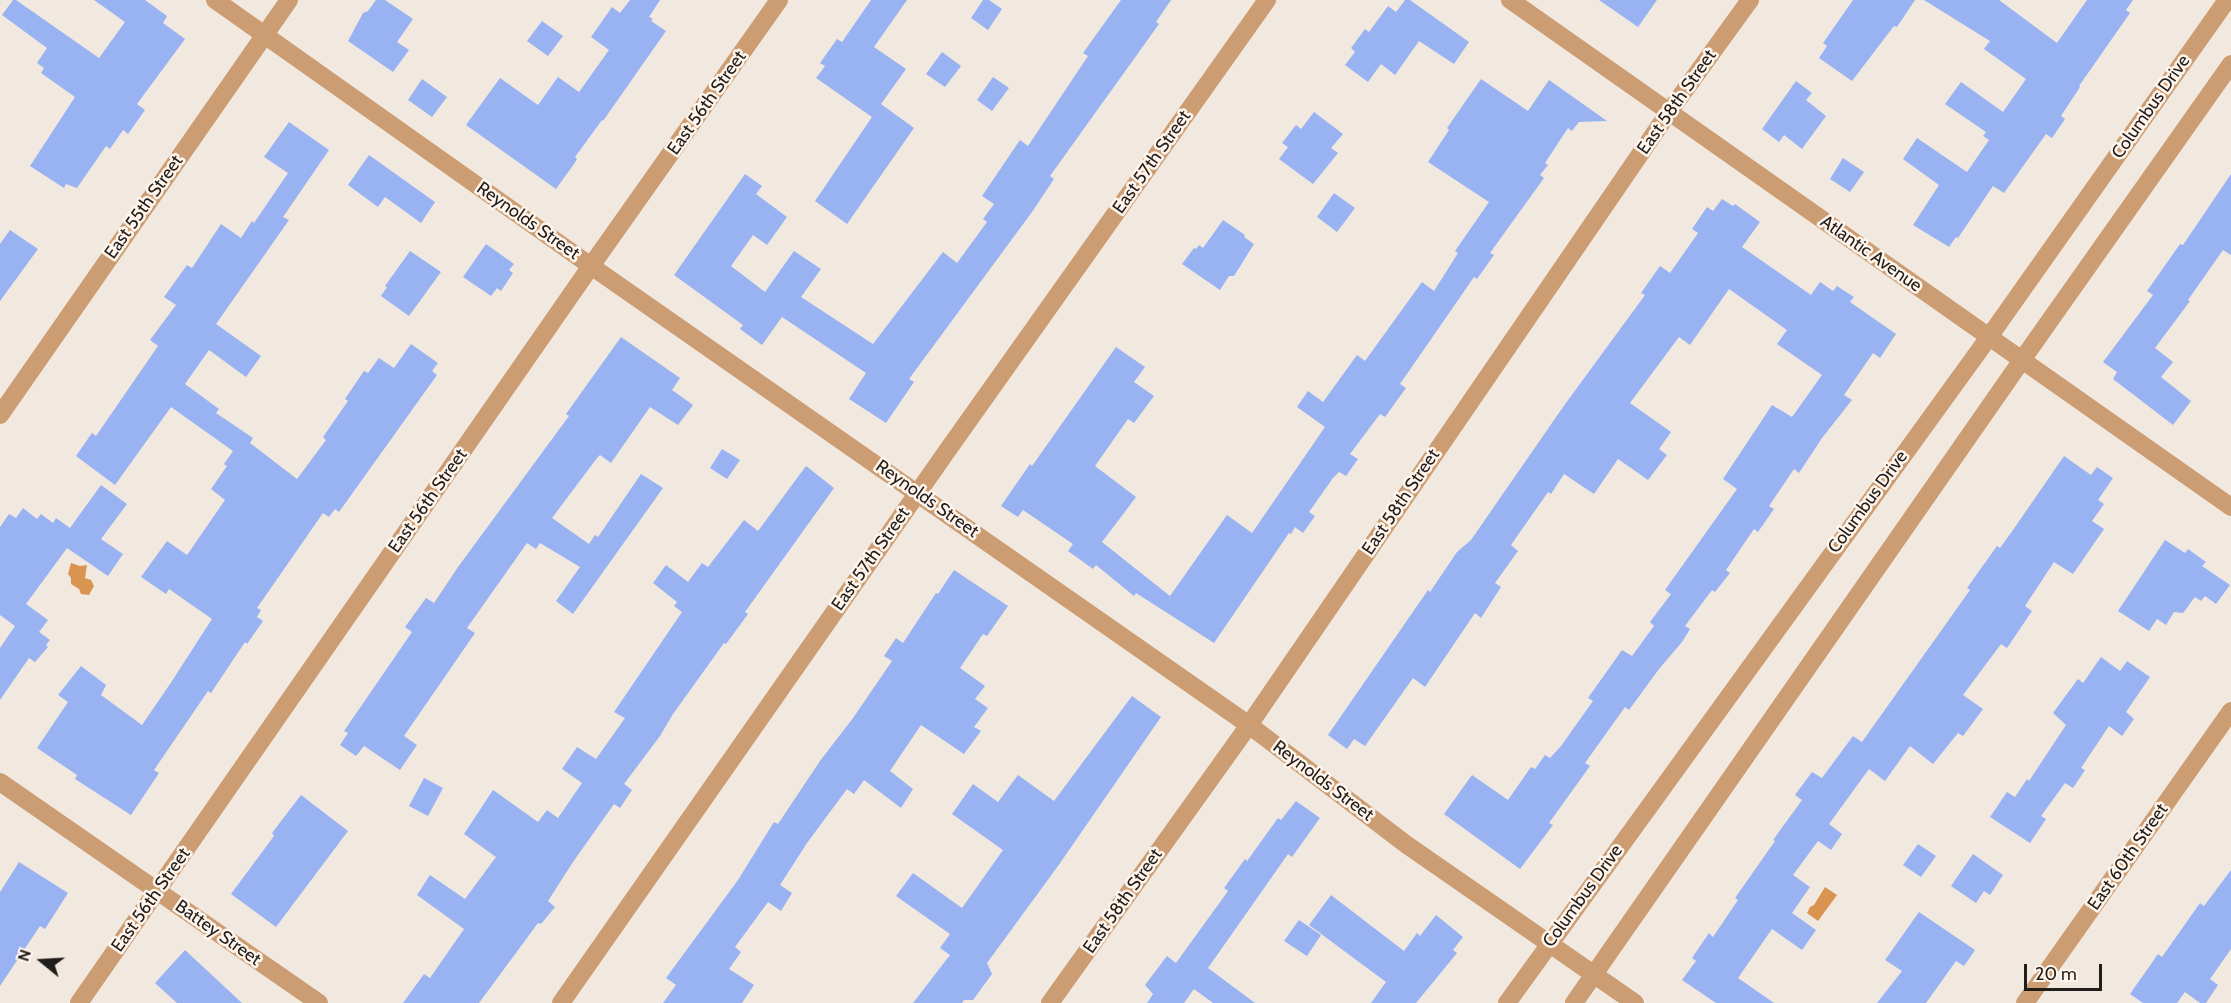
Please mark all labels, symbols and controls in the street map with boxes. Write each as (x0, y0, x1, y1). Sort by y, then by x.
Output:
street label: East 58th Street (1633, 45, 1721, 159)
street label: East 56th Street (663, 47, 751, 159)
street label: Columbus Drive (2107, 51, 2195, 163)
street label: East 57th Street (1108, 106, 1196, 218)
street label: East 55th Street (100, 151, 188, 263)
street label: Reynolds Street (472, 178, 584, 264)
street label: Atlantic Avenue (1816, 211, 1926, 297)
street label: East 56th Street (384, 445, 472, 557)
street label: East 58th Street (1358, 445, 1444, 559)
street label: Columbus Drive (1824, 447, 1912, 557)
street label: Reynolds Street (871, 456, 983, 542)
street label: East 57th Street (827, 503, 915, 615)
street label: Reynolds Street (1268, 736, 1378, 826)
street label: East 60th Street (2083, 800, 2173, 914)
street label: Columbus Drive (1539, 841, 1627, 951)
street label: East 56th Street (107, 844, 195, 956)
street label: East 58th Street (1079, 844, 1167, 958)
street label: Battey Street (171, 896, 265, 970)
north arrow (12, 931, 72, 991)
text: N (14, 947, 35, 964)
scale bar (2027, 952, 2105, 990)
text: 20 m (2035, 963, 2077, 985)

